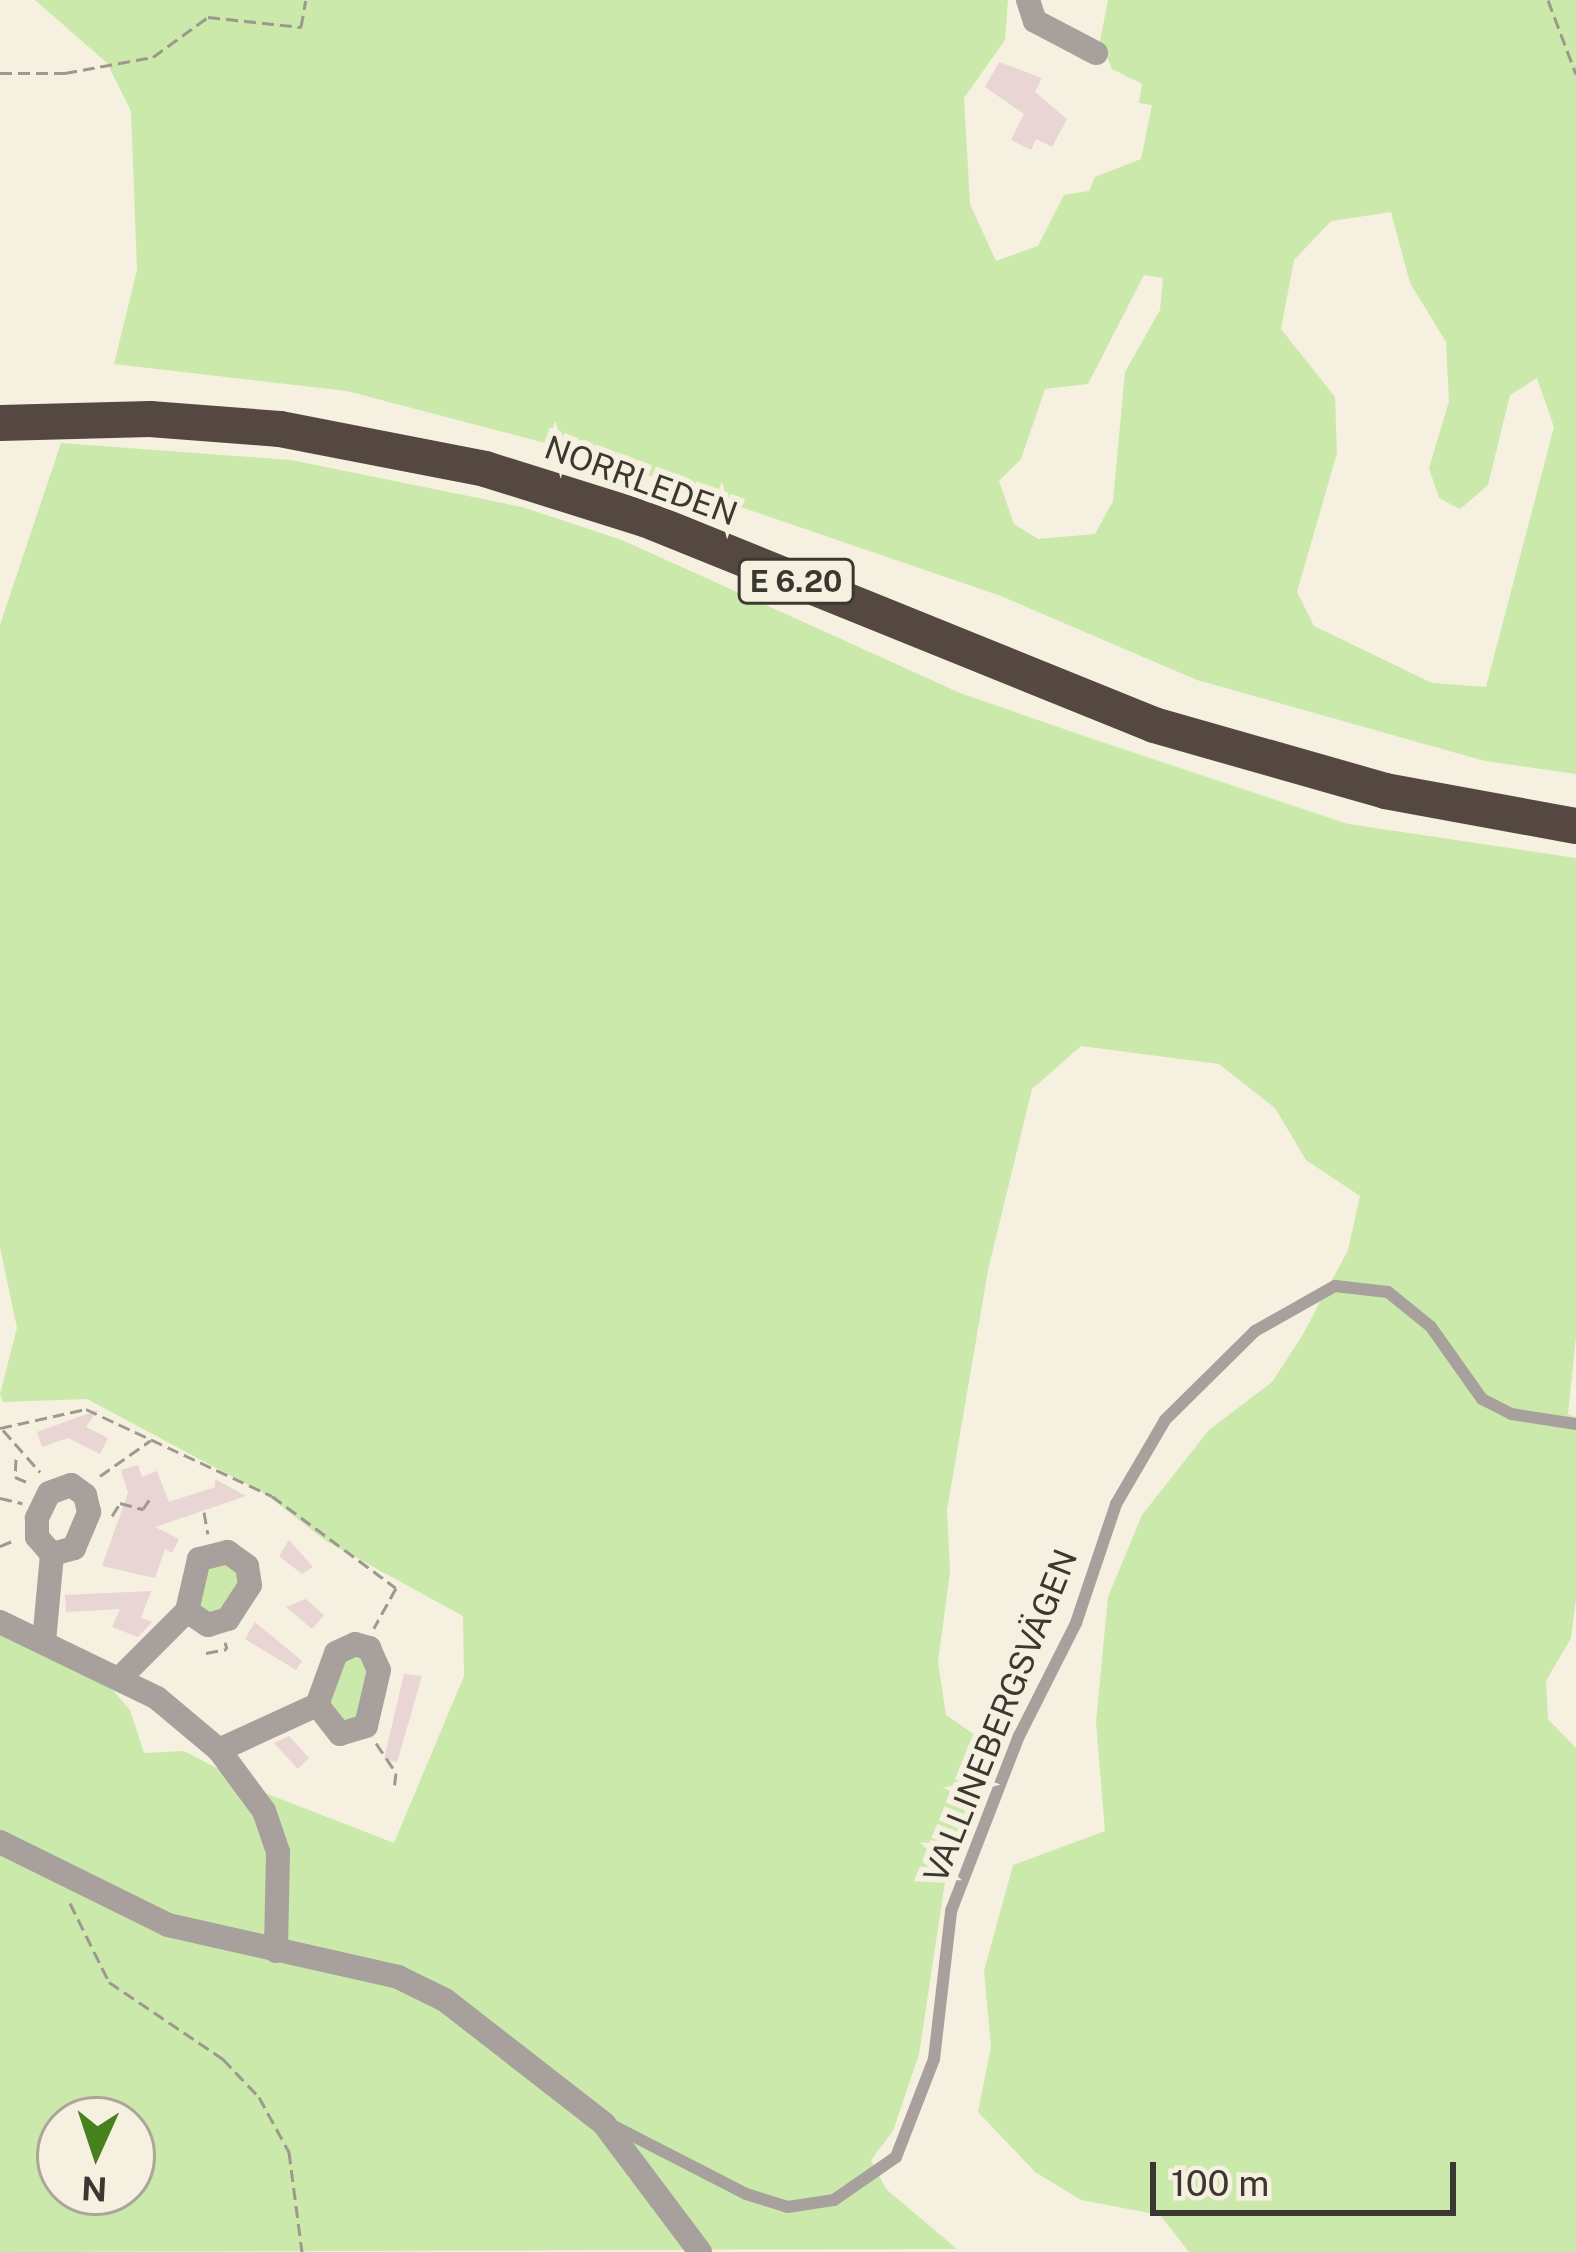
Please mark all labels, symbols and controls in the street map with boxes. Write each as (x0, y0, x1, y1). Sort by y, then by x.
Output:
street label: NORRLEDEN (539, 428, 743, 534)
road number: E 6.20 (736, 557, 856, 605)
street label: VALLINEBERGSVÄGEN (916, 1544, 1086, 1888)
north arrow (36, 2096, 156, 2216)
scale bar (1156, 2138, 1462, 2212)
text: 100 m (1171, 2162, 1269, 2204)
text: N (80, 2169, 108, 2209)

